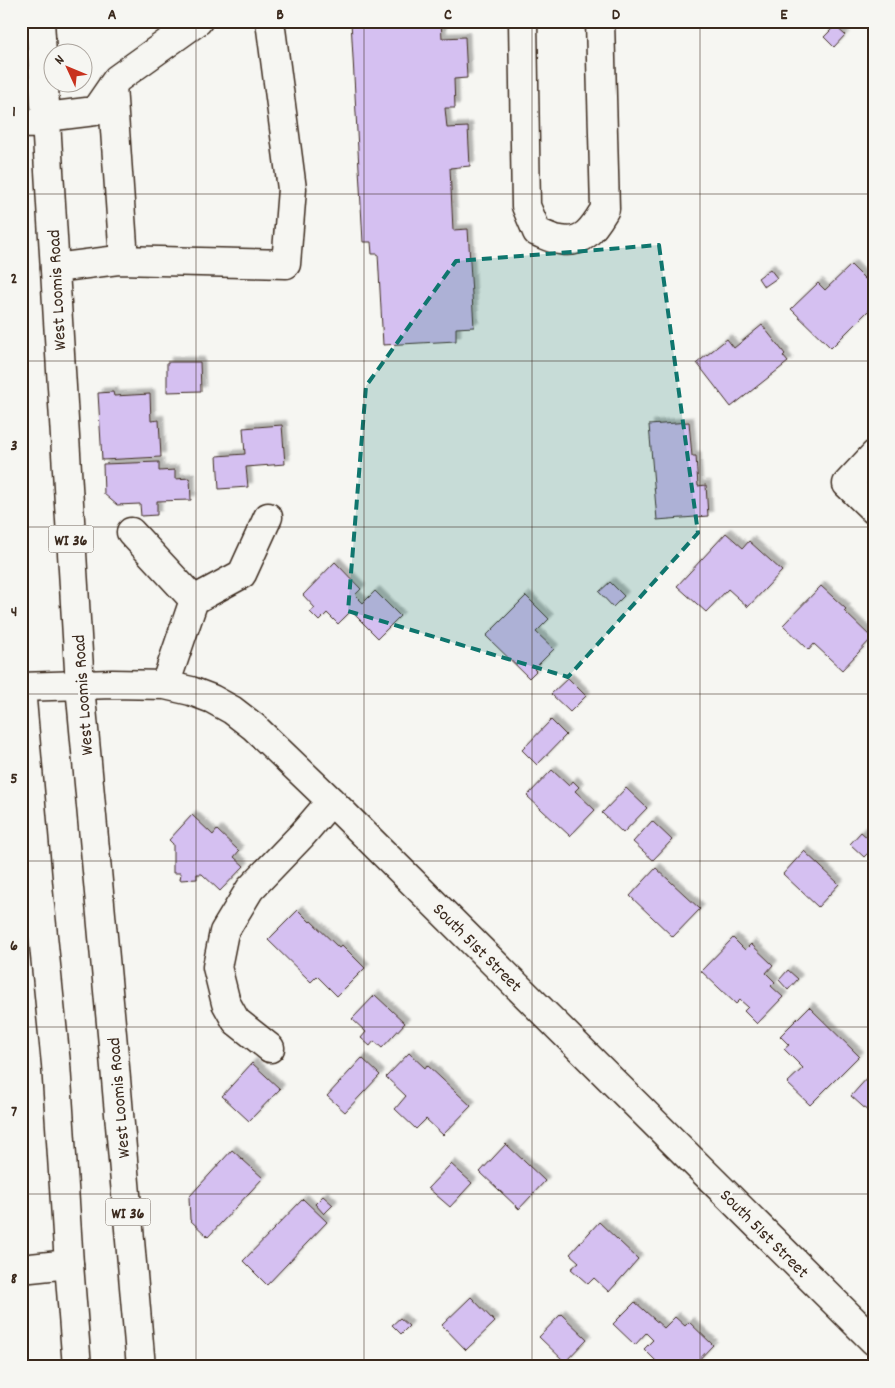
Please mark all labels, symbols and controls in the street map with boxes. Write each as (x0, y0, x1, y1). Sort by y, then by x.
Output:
text: A (108, 4, 117, 27)
text: B (276, 4, 284, 27)
text: C (444, 4, 452, 27)
text: D (612, 4, 621, 27)
text: E (780, 4, 788, 27)
north arrow (42, 42, 92, 92)
text: N (50, 51, 70, 70)
text: 1 (12, 101, 16, 124)
street label: West Loomis Road (43, 229, 74, 351)
text: 2 (11, 268, 18, 291)
text: 3 (10, 435, 18, 458)
road number: WI 36 (48, 526, 94, 552)
text: 4 (11, 601, 17, 624)
street label: West Loomis Road (68, 634, 101, 756)
text: 5 (10, 768, 18, 791)
street label: South 51st Street (426, 899, 527, 999)
text: 6 (10, 935, 18, 958)
street label: West Loomis Road (103, 1036, 138, 1159)
text: 7 (11, 1101, 17, 1124)
street label: South 51st Street (713, 1185, 814, 1285)
road number: WI 36 (106, 1198, 150, 1226)
text: 8 (11, 1268, 18, 1291)

